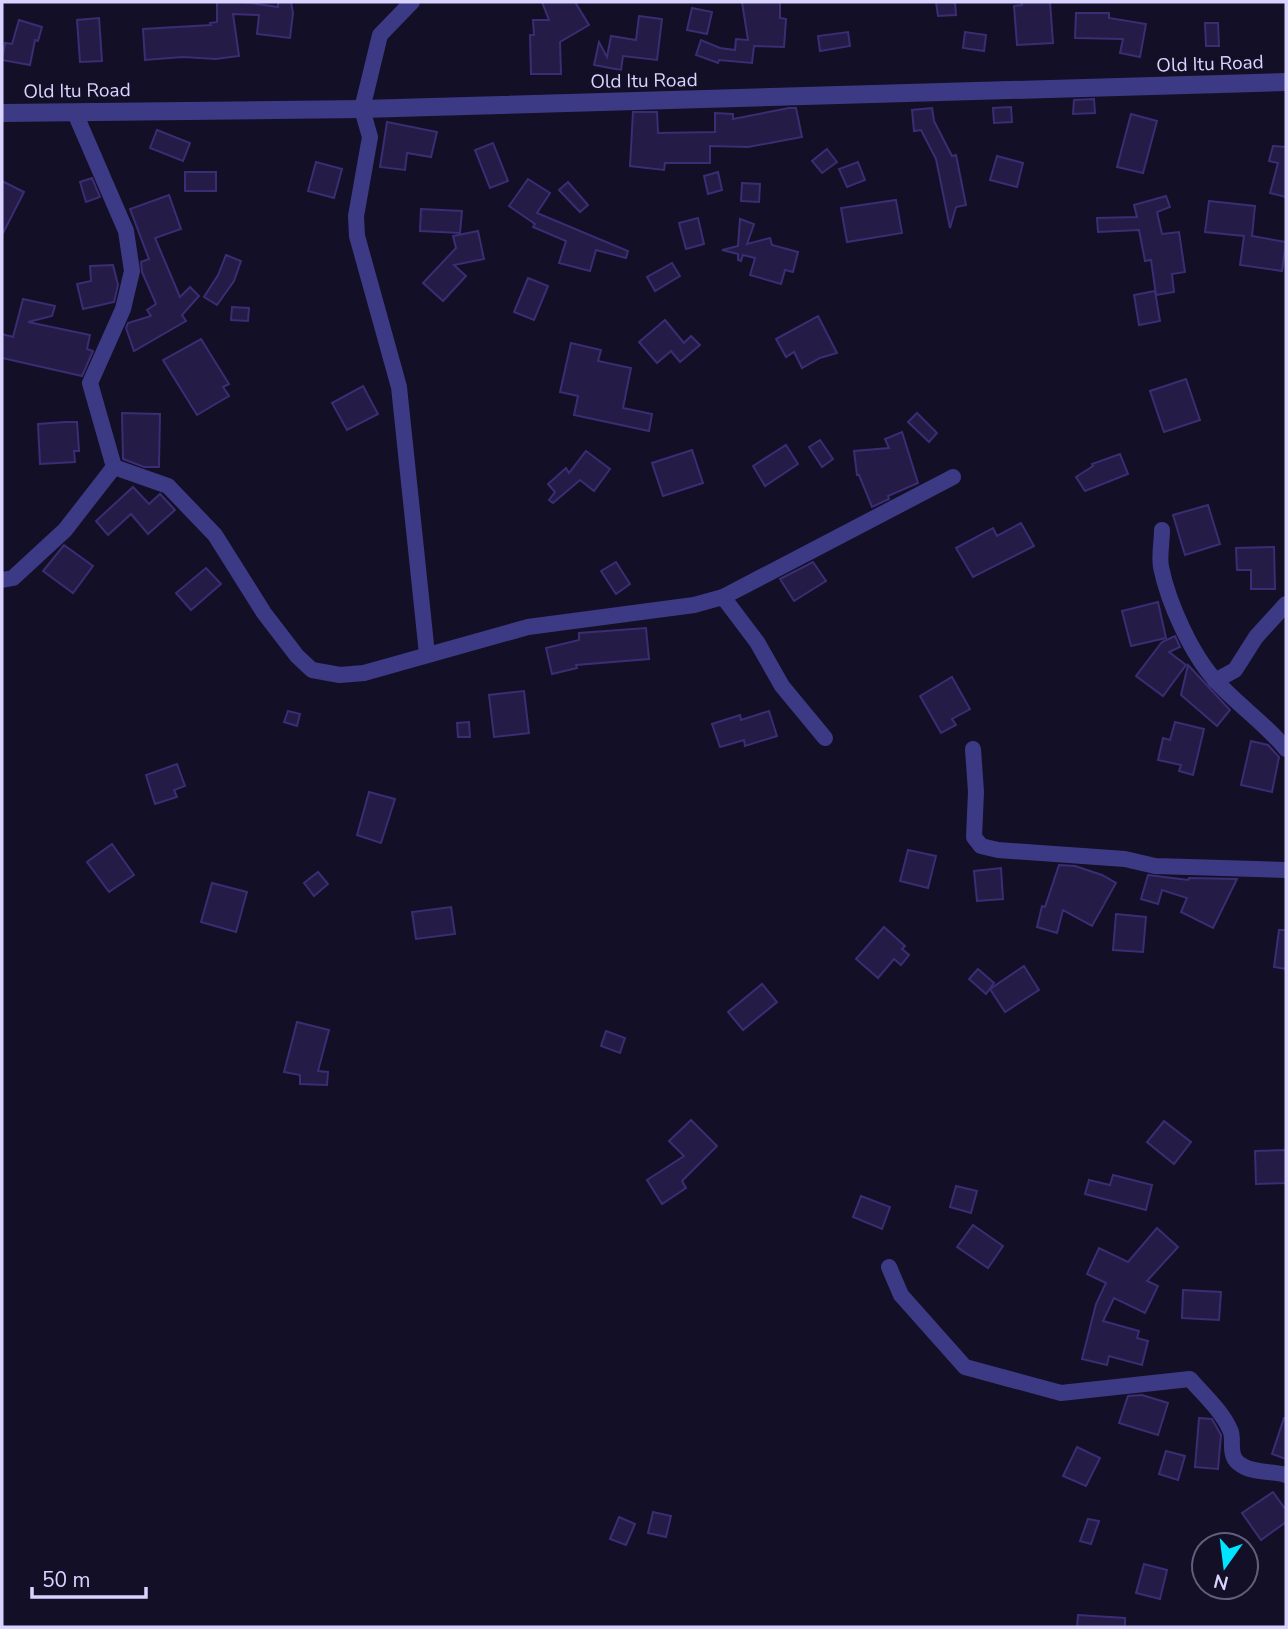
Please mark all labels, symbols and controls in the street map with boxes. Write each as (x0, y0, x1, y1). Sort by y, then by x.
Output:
street label: Old Itu Road (1156, 49, 1264, 79)
street label: Old Itu Road (590, 67, 698, 95)
street label: Old Itu Road (23, 77, 131, 105)
north arrow (1190, 1531, 1260, 1601)
scale bar (32, 1556, 145, 1600)
text: 50 m (42, 1566, 91, 1594)
text: N (1211, 1567, 1231, 1596)

